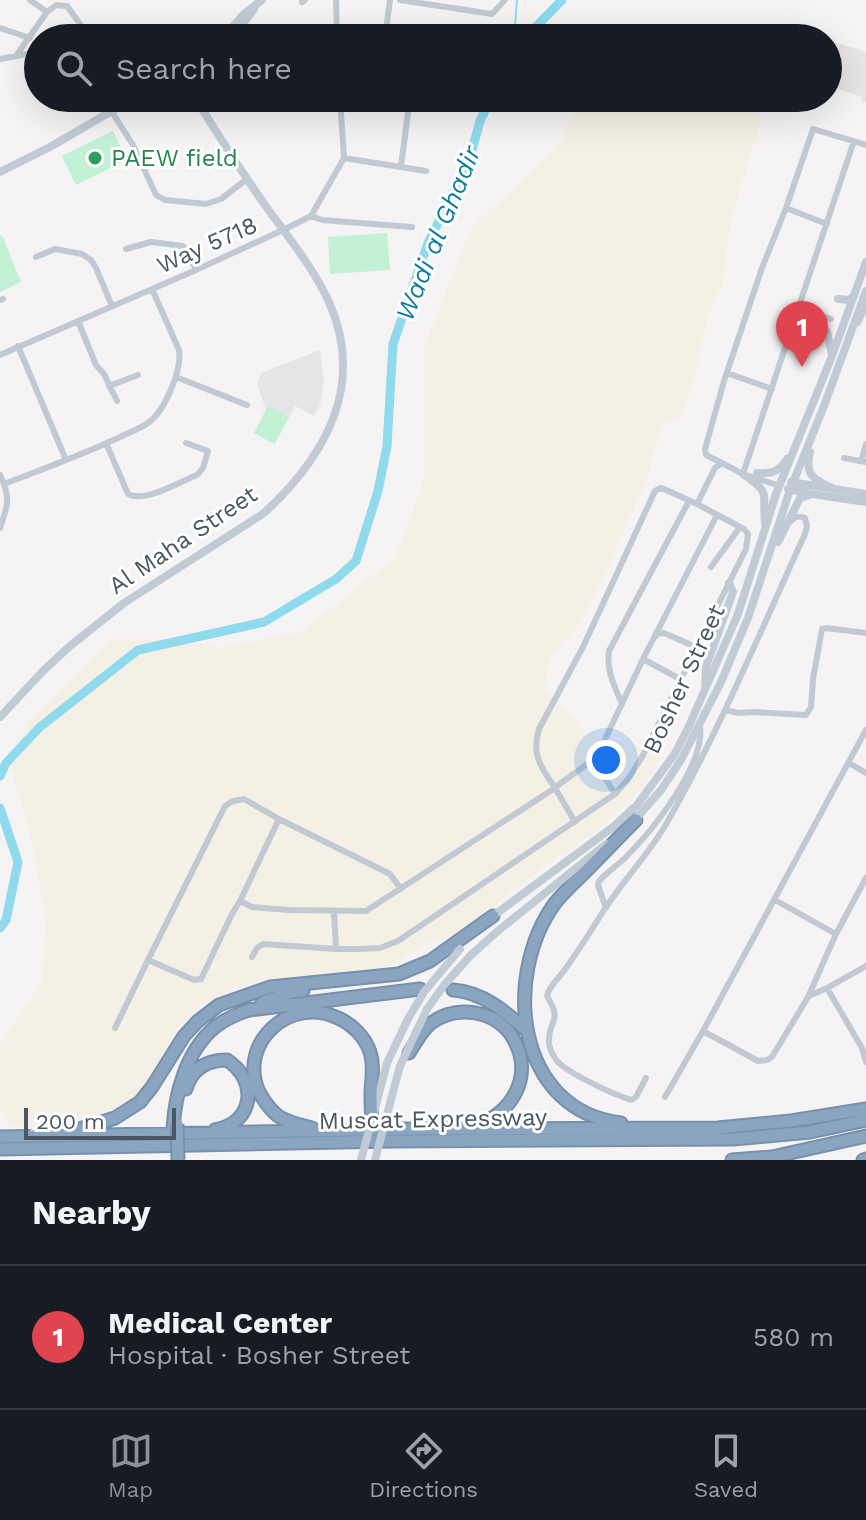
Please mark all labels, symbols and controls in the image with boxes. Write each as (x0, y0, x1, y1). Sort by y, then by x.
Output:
search box (24, 24, 842, 112)
icon: search (52, 46, 96, 90)
text: Search here (116, 51, 292, 86)
water label: Wadi al Ghadir (389, 141, 487, 325)
place label: PAEW field (111, 144, 238, 172)
marker: PAEW field (86, 149, 104, 167)
street label: Way 5718 (153, 211, 261, 279)
pin: 1 (776, 301, 828, 367)
street label: Al Maha Street (104, 480, 262, 600)
street label: Bosher Street (637, 600, 731, 758)
your location (586, 740, 626, 780)
street label: Muscat Expressway (318, 1103, 548, 1135)
scale bar (24, 1104, 176, 1140)
text: 200 m (36, 1109, 105, 1134)
text: Nearby (32, 1192, 151, 1232)
text: Medical Center (108, 1305, 332, 1340)
text: 1 (52, 1322, 64, 1352)
text: 580 m (753, 1322, 834, 1352)
text: Hospital · Bosher Street (108, 1340, 410, 1370)
tab: Map (108, 1429, 153, 1502)
tab: Directions (369, 1429, 478, 1502)
tab: Saved (694, 1429, 758, 1502)

